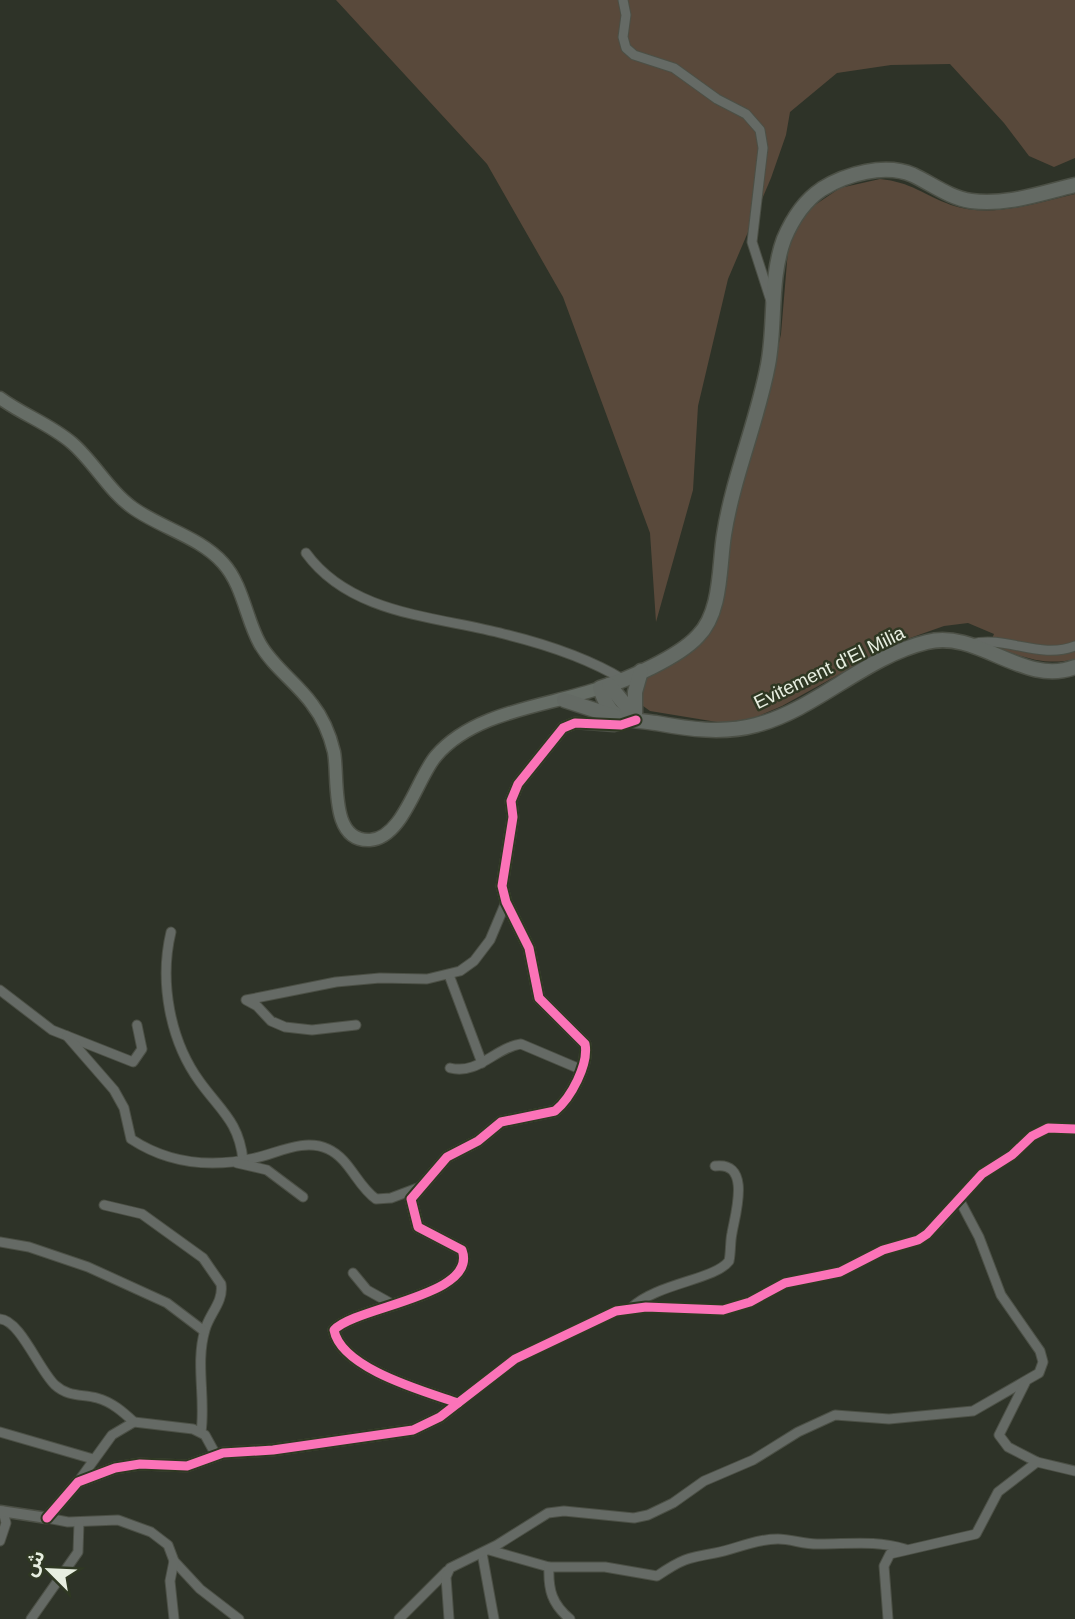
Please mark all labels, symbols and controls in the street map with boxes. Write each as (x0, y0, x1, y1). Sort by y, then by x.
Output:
street label: Evitement d'El Milia (750, 622, 908, 713)
north arrow (14, 1535, 84, 1605)
text: ش (19, 1547, 49, 1579)

